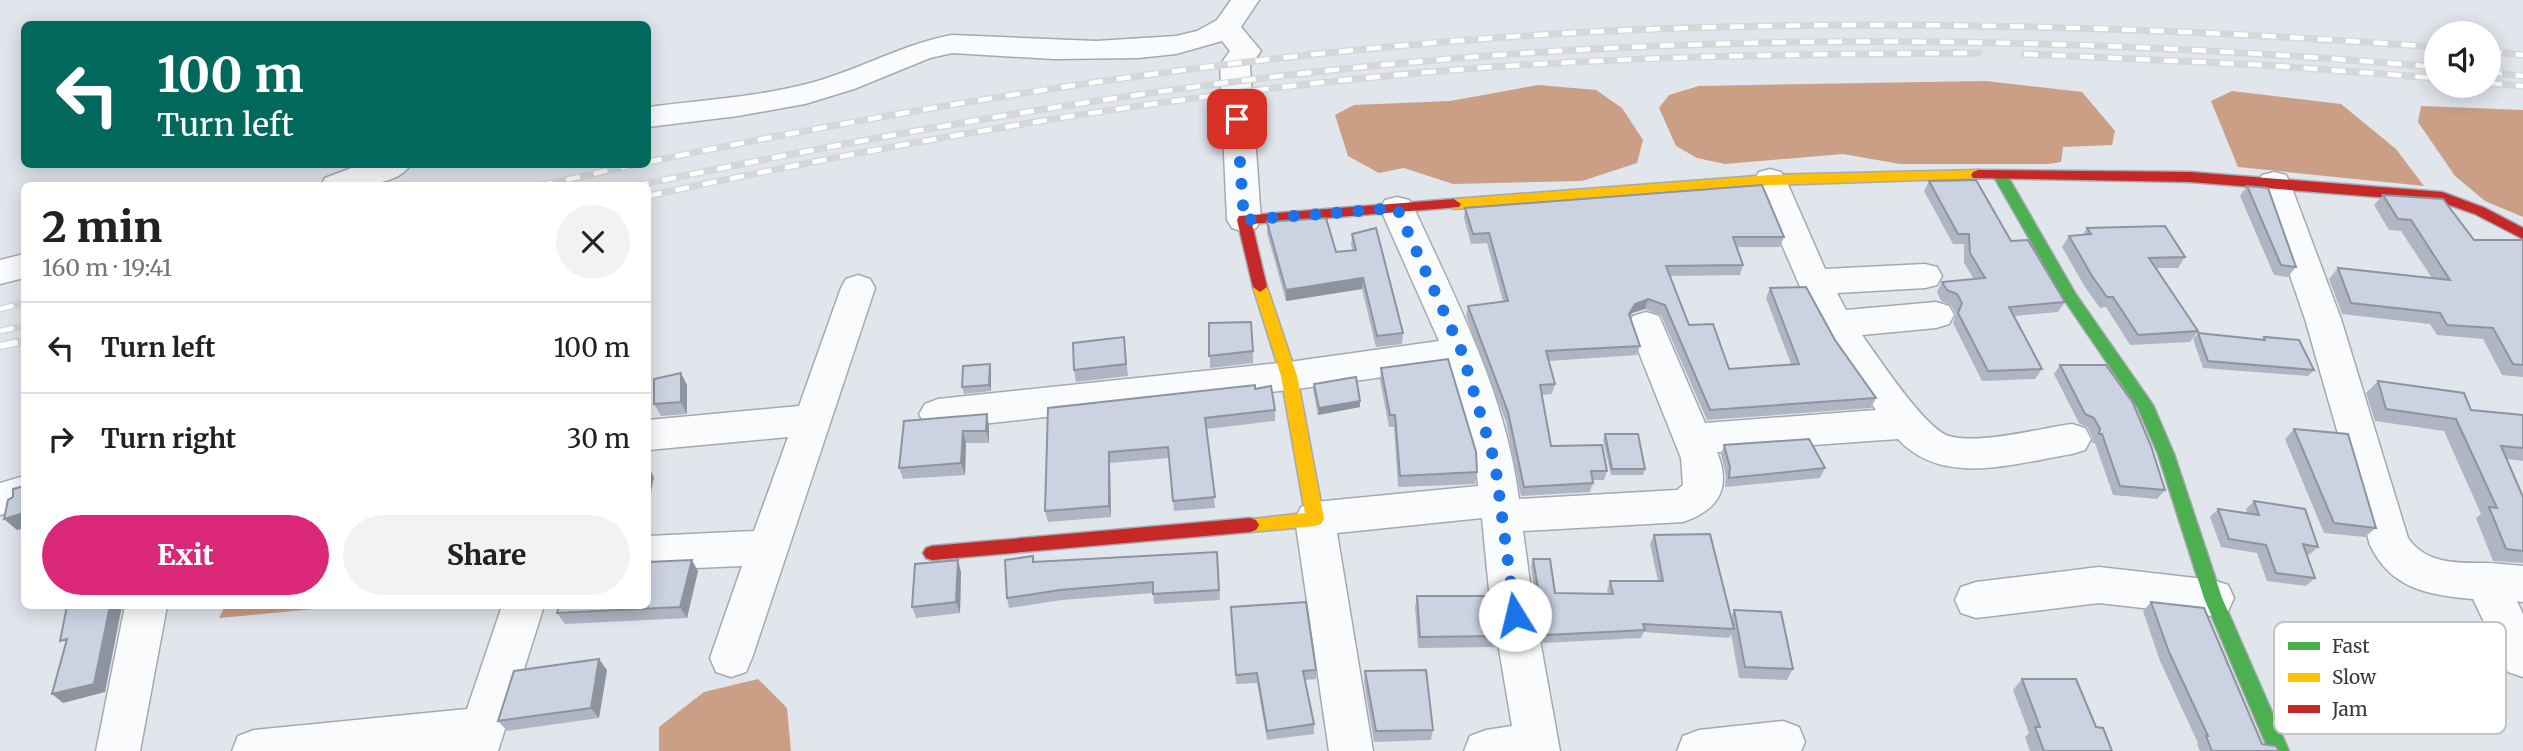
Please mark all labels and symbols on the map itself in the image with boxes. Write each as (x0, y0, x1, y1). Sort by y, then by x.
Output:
pin (1207, 89, 1267, 149)
position arrow (1478, 578, 1552, 652)
legend (2274, 622, 2506, 734)
text: Fast (2332, 634, 2370, 658)
text: Slow (2332, 665, 2377, 689)
text: Jam (2331, 697, 2368, 721)

